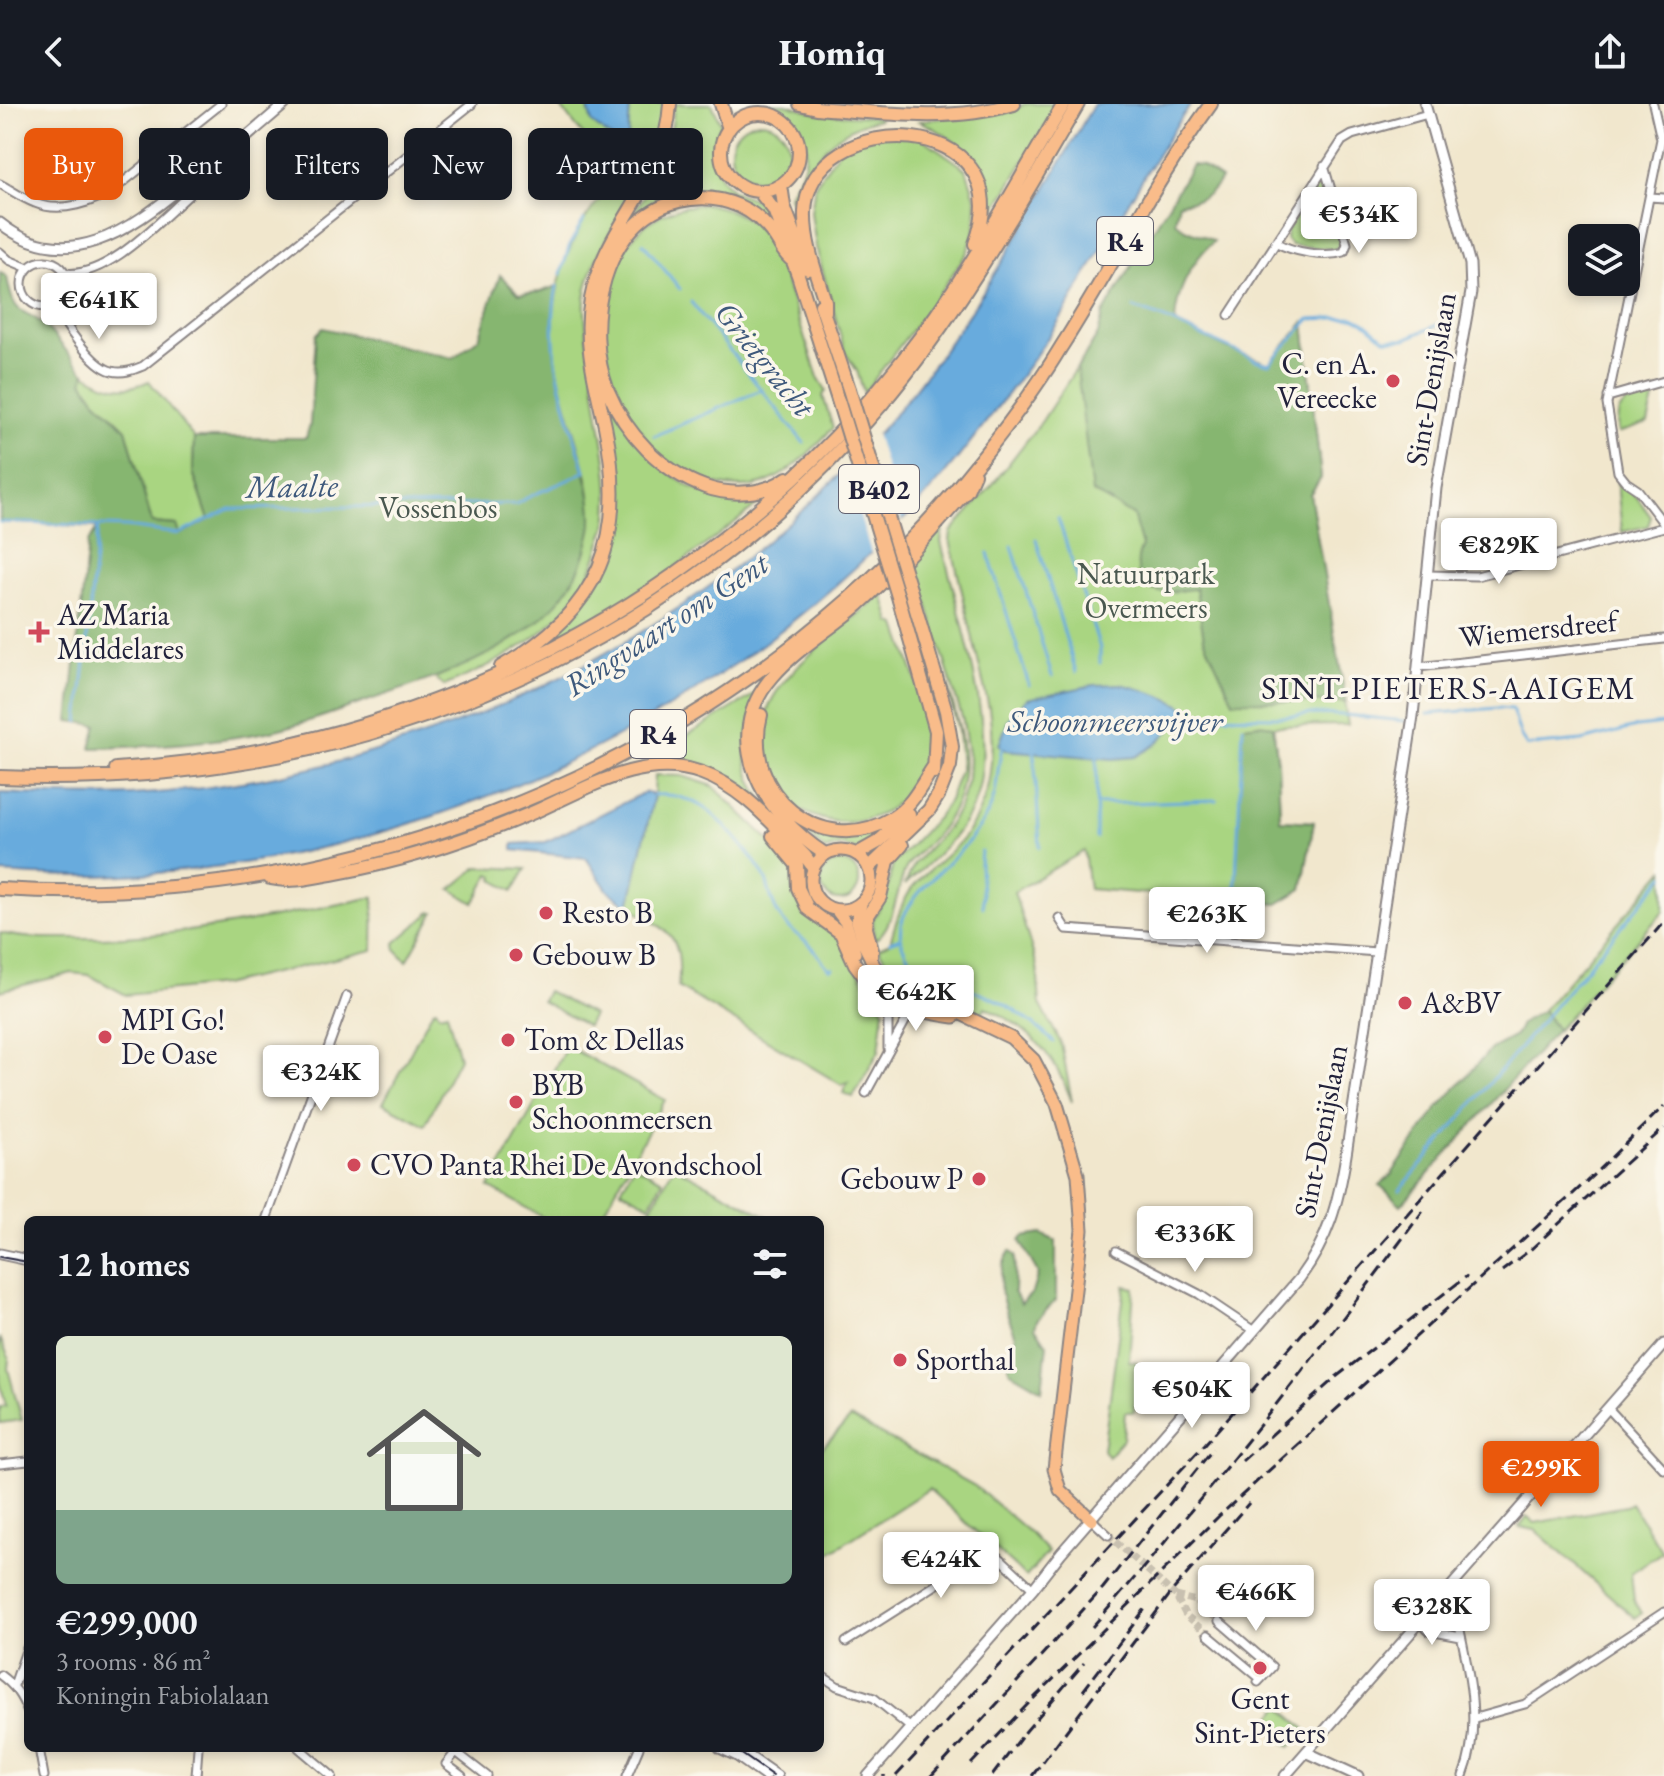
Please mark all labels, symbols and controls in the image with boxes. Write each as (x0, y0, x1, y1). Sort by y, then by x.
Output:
text: Homiq (779, 29, 885, 76)
icon: back (32, 30, 76, 74)
icon: share (1588, 30, 1632, 74)
chip: Buy (24, 128, 123, 200)
chip: Rent (139, 128, 250, 200)
chip: Filters (266, 128, 388, 200)
chip: New (404, 128, 512, 200)
chip: Apartment (528, 128, 703, 200)
pin: €534K (1303, 187, 1415, 255)
text: €534K (1319, 196, 1399, 230)
road number: R4 (1097, 217, 1153, 265)
map controls (1568, 224, 1640, 296)
button: layers (1568, 224, 1640, 296)
pin: €641K (43, 273, 155, 341)
text: €641K (59, 282, 139, 316)
street label: Sint-Denijslaan (1396, 289, 1465, 469)
water label: Grietgracht (705, 292, 826, 427)
place label: C. en A. Vereecke (1277, 344, 1377, 417)
marker: C. en A. Vereecke (1384, 372, 1402, 390)
water label: Maalte (244, 464, 339, 508)
road number: B402 (839, 465, 919, 513)
park label: Vossenbos (379, 488, 497, 527)
pin: €829K (1443, 518, 1555, 586)
text: €829K (1459, 527, 1539, 561)
water label: Ringvaart om Gent (556, 541, 778, 706)
park label: Natuurpark Overmeers (1077, 554, 1216, 627)
place label: AZ Maria Middelares (56, 595, 184, 668)
street label: Wiemersdreef (1457, 600, 1622, 656)
marker: AZ Maria Middelares (28, 621, 50, 643)
district label: SINT-PIETERS-AAIGEM (1261, 667, 1637, 709)
water label: Schoonmeersvijver (1007, 700, 1224, 742)
road number: R4 (630, 710, 686, 758)
pin: €263K (1151, 887, 1263, 955)
place label: Resto B (562, 893, 653, 932)
text: €263K (1167, 896, 1247, 930)
marker: Resto B (537, 904, 555, 922)
place label: Gebouw B (532, 935, 656, 974)
marker: Gebouw B (507, 946, 525, 964)
pin: €642K (860, 965, 972, 1033)
text: €642K (876, 974, 956, 1008)
place label: A&BV (1420, 983, 1502, 1022)
marker: A&BV (1396, 994, 1414, 1012)
place label: MPI Go! De Oase (121, 1000, 225, 1073)
place label: Tom & Dellas (524, 1020, 684, 1059)
marker: MPI Go! De Oase (96, 1028, 114, 1046)
marker: Tom & Dellas (499, 1031, 517, 1049)
street label: Sint-Denijslaan (1285, 1041, 1356, 1221)
pin: €324K (265, 1045, 377, 1113)
text: €324K (281, 1054, 361, 1088)
place label: BYB Schoonmeersen (532, 1065, 713, 1138)
marker: BYB Schoonmeersen (507, 1093, 525, 1111)
place label: CVO Panta Rhei De Avondschool (370, 1145, 763, 1184)
marker: CVO Panta Rhei De Avondschool (345, 1156, 363, 1174)
place label: Gebouw P (840, 1159, 963, 1198)
marker: Gebouw P (970, 1170, 988, 1188)
pin: €336K (1139, 1206, 1251, 1274)
text: €336K (1155, 1215, 1235, 1249)
text: 12 homes (56, 1242, 190, 1286)
icon: filters (748, 1242, 792, 1286)
place label: Sporthal (916, 1340, 1014, 1379)
marker: Sporthal (891, 1351, 909, 1369)
pin: €504K (1136, 1362, 1248, 1430)
text: €504K (1152, 1371, 1232, 1405)
icon: home (352, 1388, 496, 1532)
pin: €299K (1485, 1441, 1597, 1509)
text: €299K (1501, 1450, 1581, 1484)
pin: €424K (885, 1532, 997, 1600)
text: €424K (901, 1541, 981, 1575)
pin: €466K (1200, 1565, 1312, 1633)
text: €466K (1216, 1574, 1296, 1608)
pin: €328K (1376, 1579, 1488, 1647)
text: €328K (1392, 1588, 1472, 1622)
text: €299,000 (56, 1600, 197, 1644)
text: 3 rooms · 86 m² (56, 1644, 211, 1678)
marker: Gent Sint-Pieters (1251, 1659, 1269, 1677)
text: Koningin Fabiolalaan (56, 1678, 270, 1712)
place label: Gent Sint-Pieters (1194, 1679, 1326, 1752)

